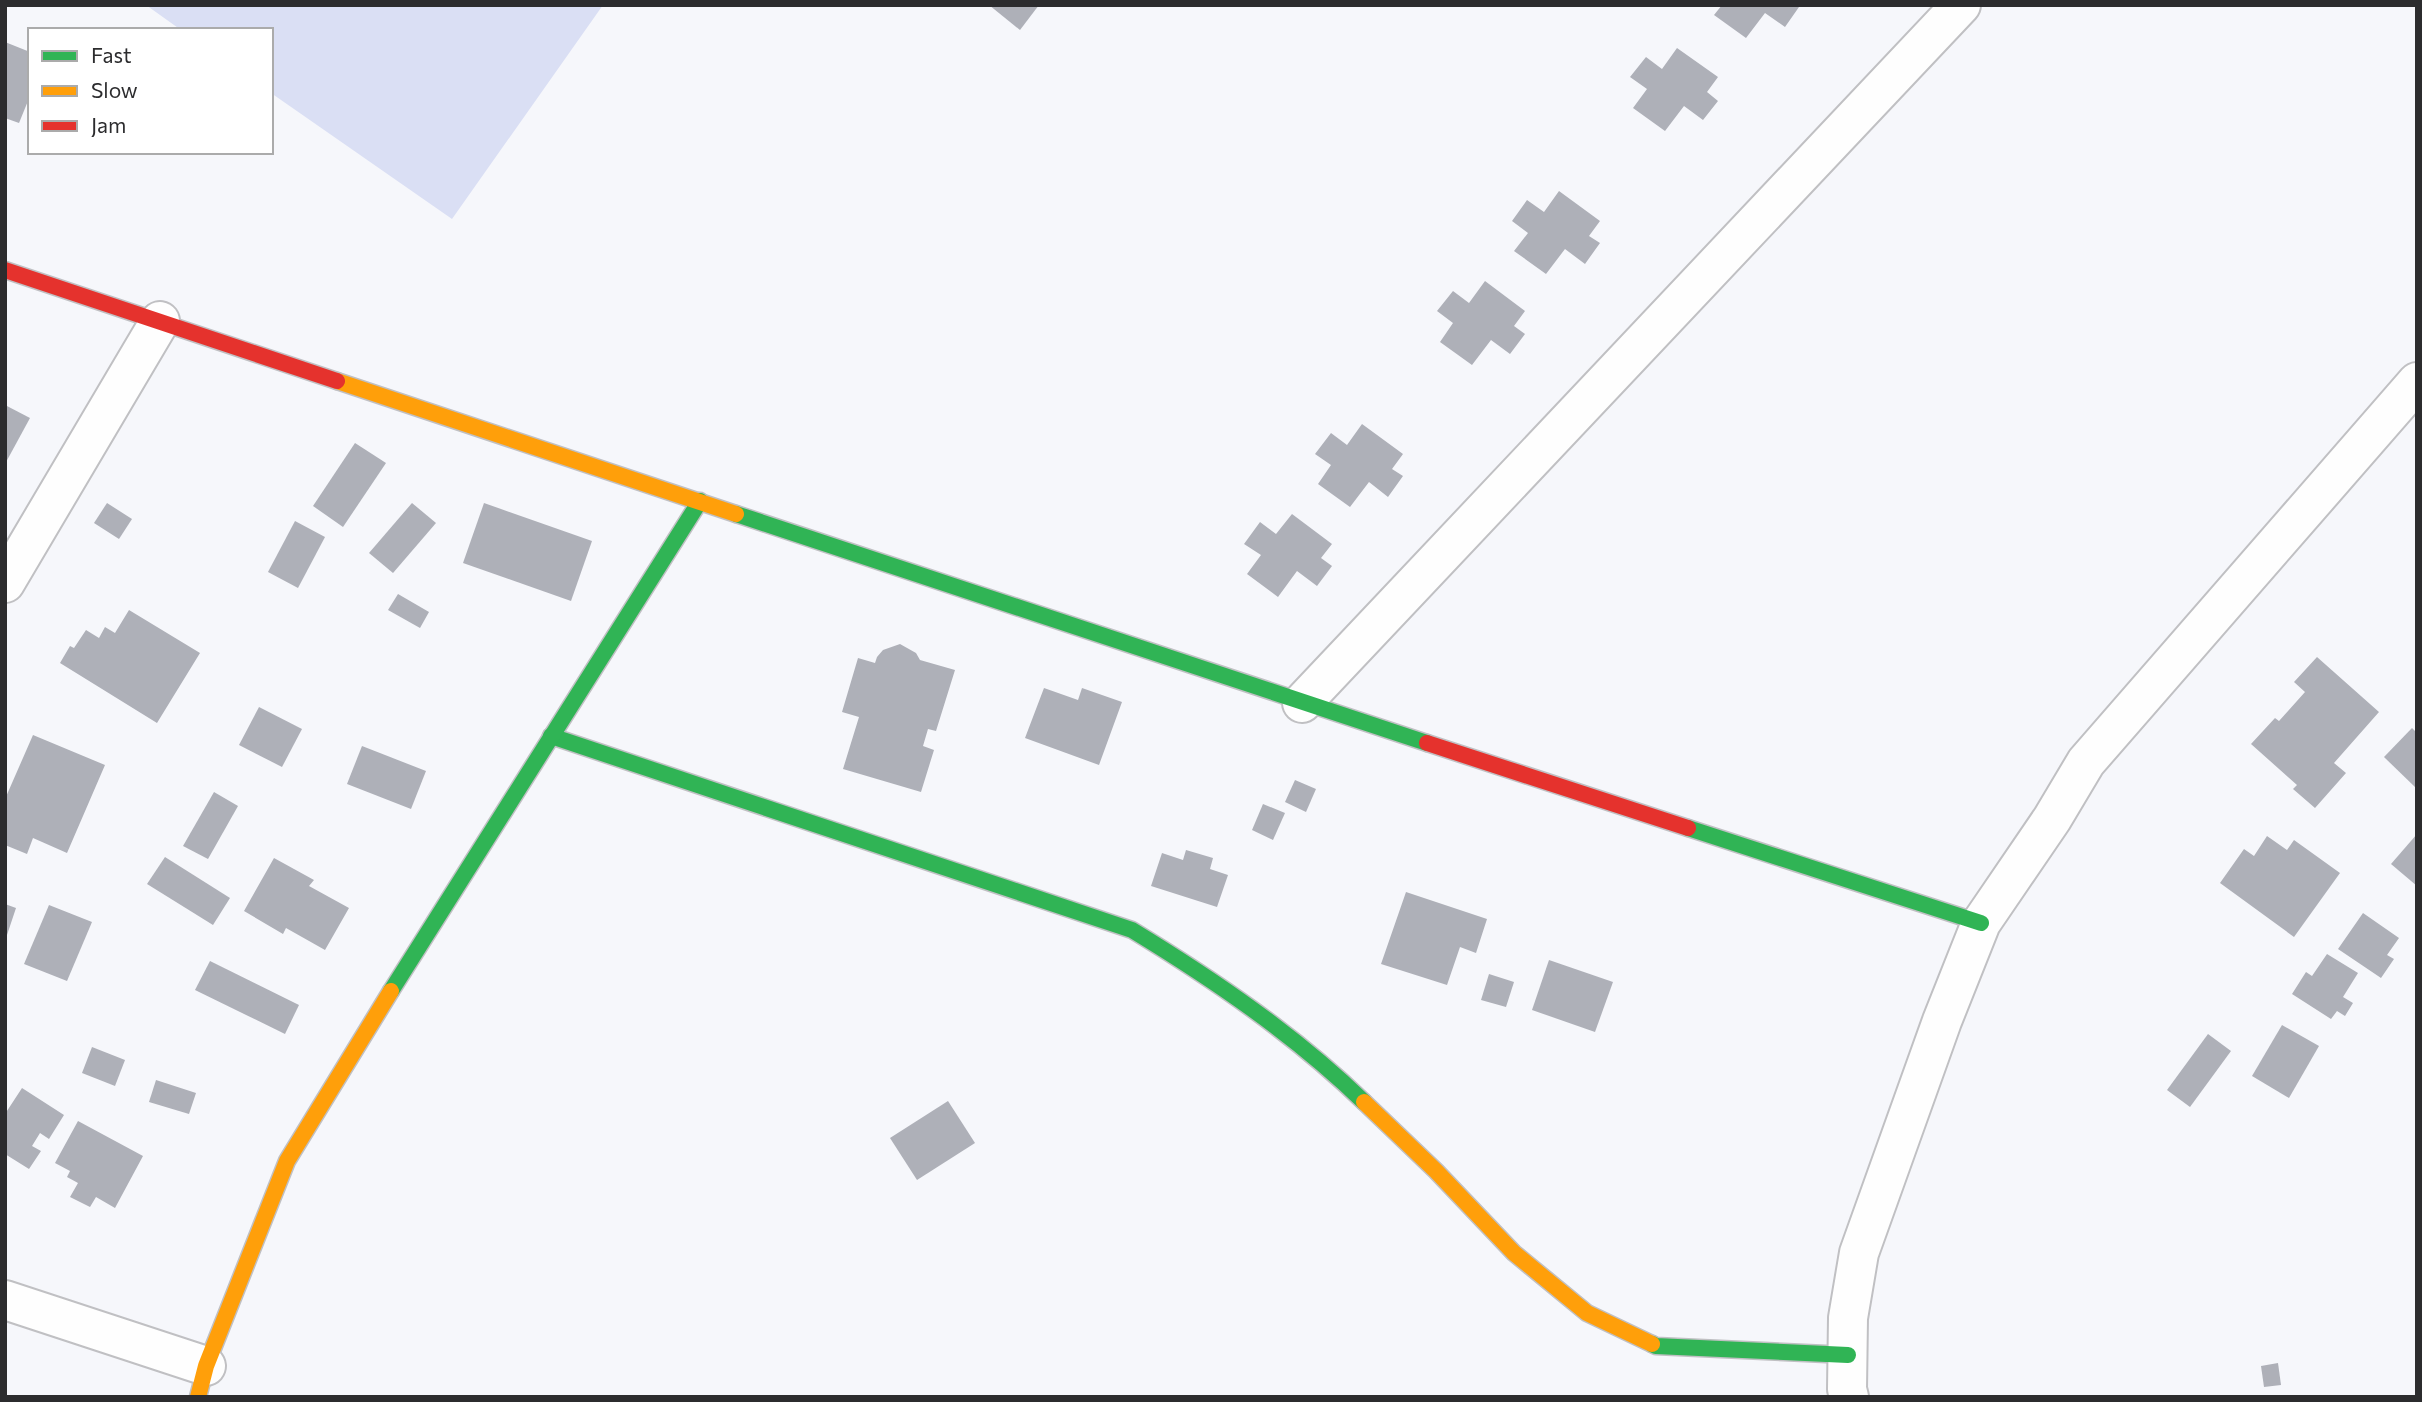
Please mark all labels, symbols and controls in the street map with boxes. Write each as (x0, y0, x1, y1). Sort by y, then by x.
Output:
legend (28, 28, 273, 154)
text: Fast (91, 42, 132, 67)
text: Slow (91, 77, 138, 102)
text: Jam (91, 112, 126, 137)

